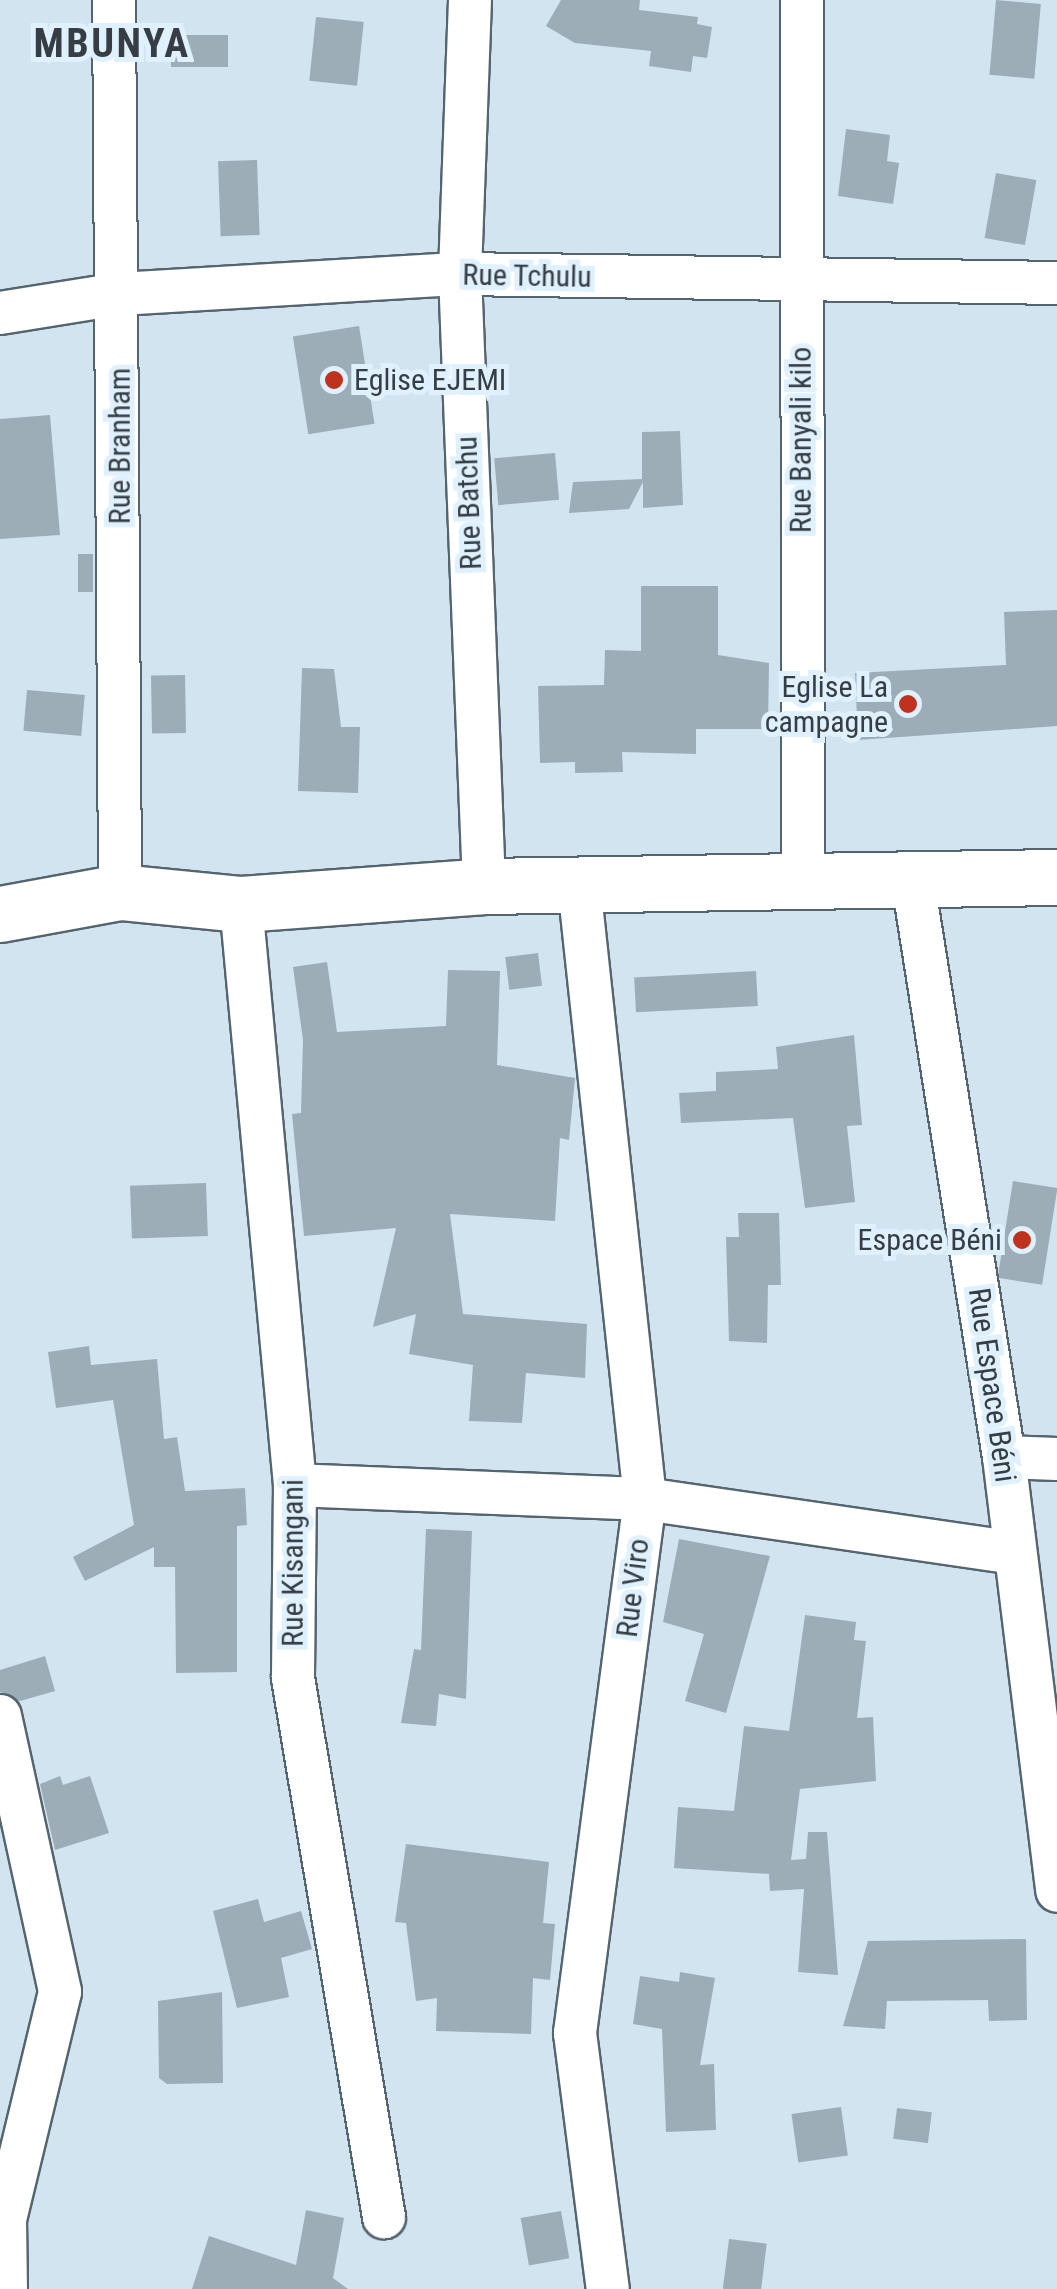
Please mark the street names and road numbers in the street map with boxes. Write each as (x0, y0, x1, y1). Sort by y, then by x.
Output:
street label: Rue Tchulu (462, 257, 592, 295)
street label: Rue Banyali kilo (783, 347, 819, 533)
street label: Rue Branham (102, 368, 138, 524)
street label: Rue Batchu (449, 435, 489, 571)
street label: Rue Espace Béni (961, 1286, 1023, 1484)
street label: Rue Kisangani (275, 1479, 311, 1647)
street label: Rue Viro (609, 1537, 657, 1639)

